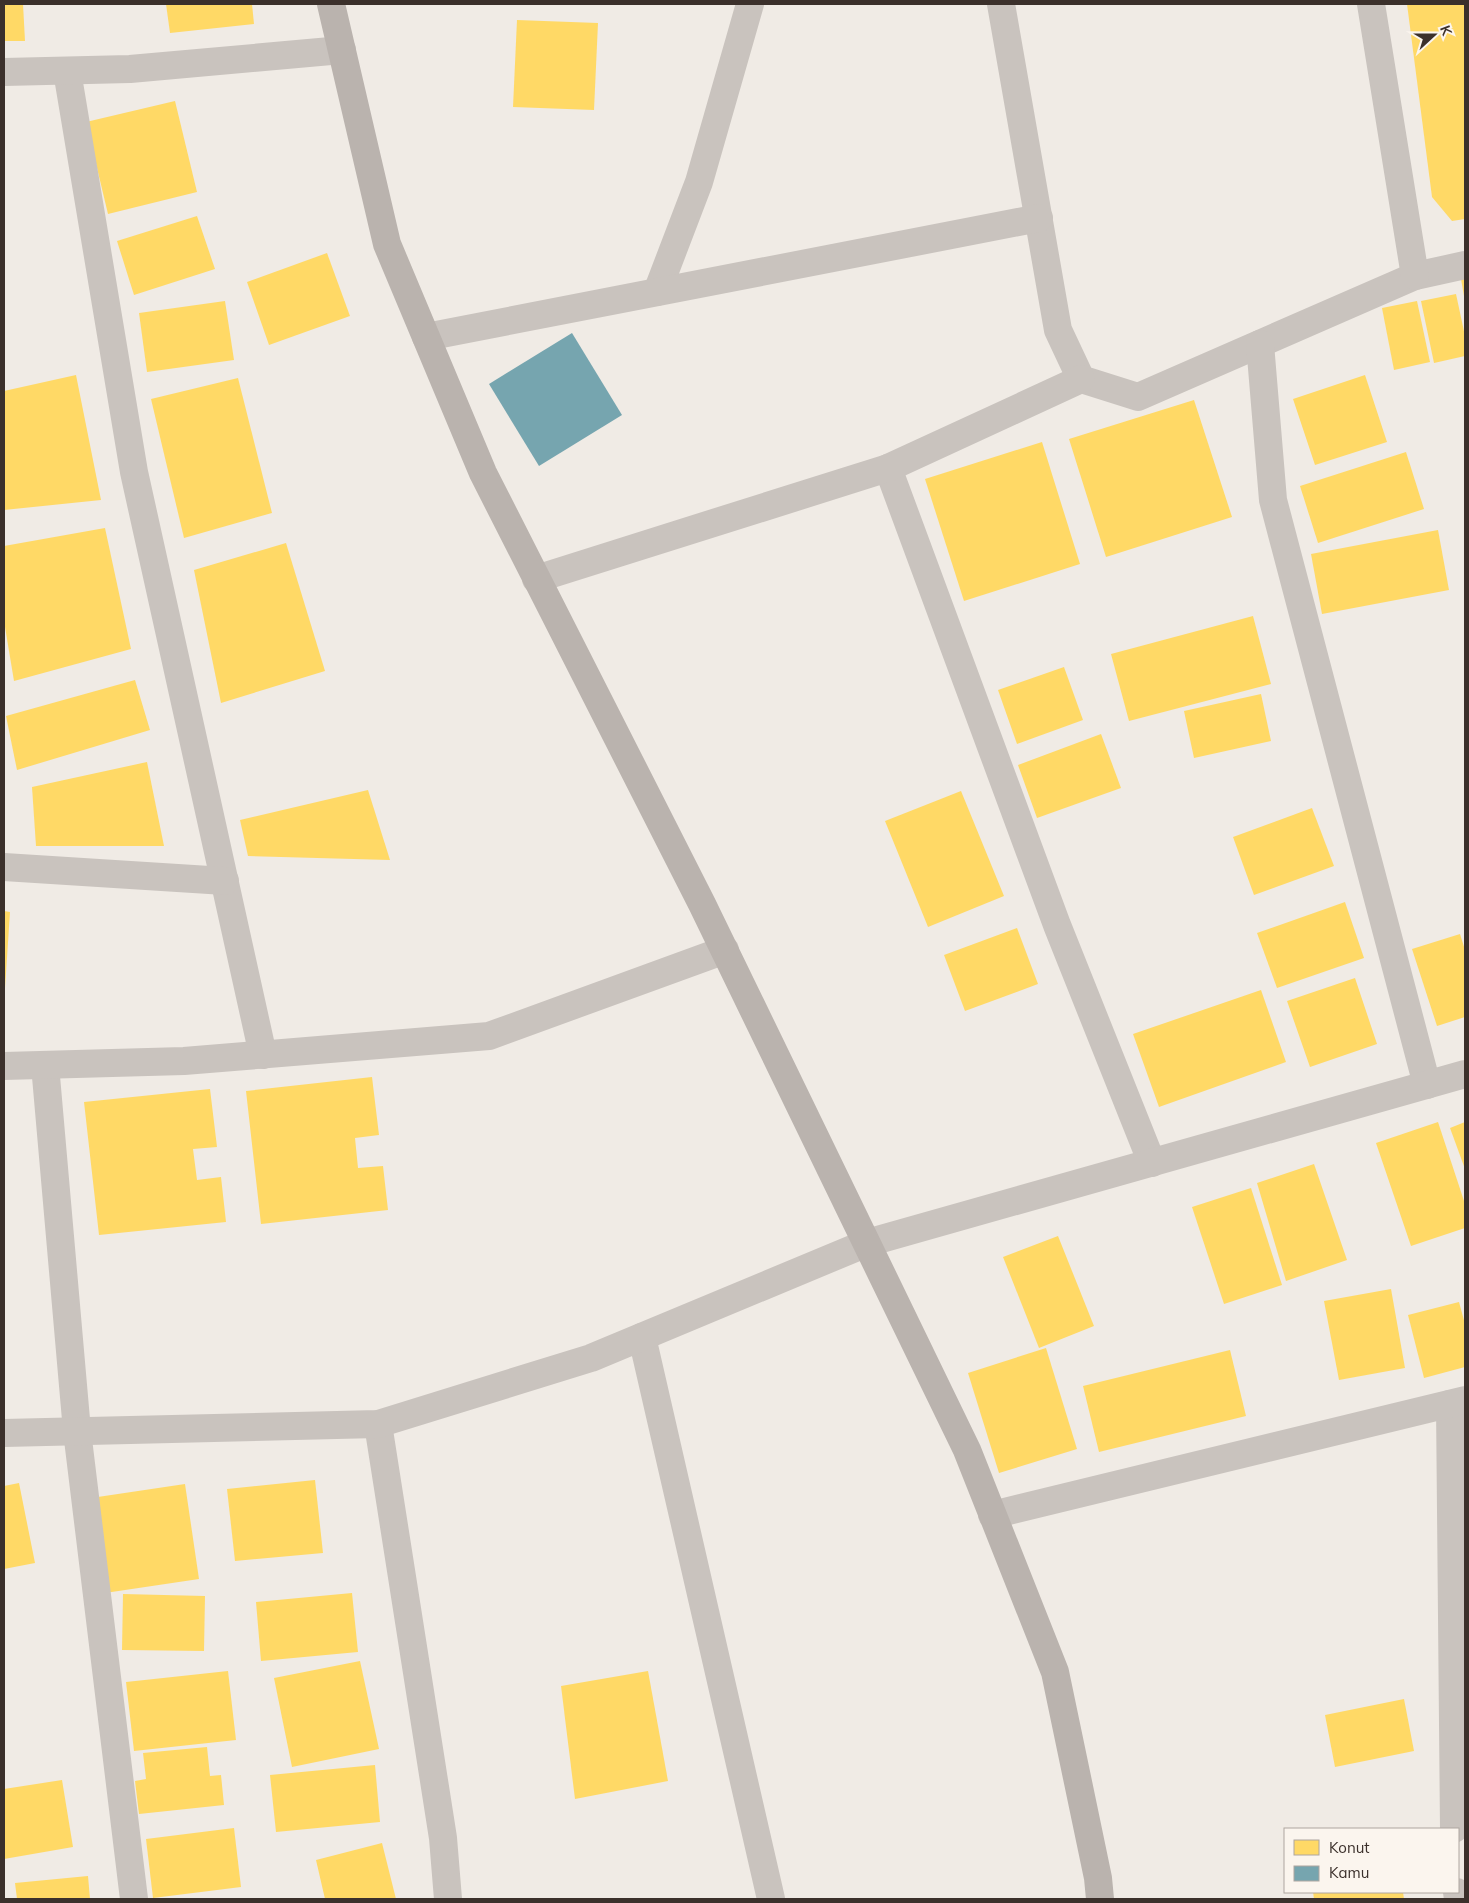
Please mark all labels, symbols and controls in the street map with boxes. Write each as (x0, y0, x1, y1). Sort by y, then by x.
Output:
north arrow (1409, 10, 1459, 60)
text: K (1436, 23, 1456, 39)
legend (1284, 1828, 1459, 1893)
text: Konut (1329, 1838, 1370, 1857)
text: Kamu (1329, 1863, 1369, 1882)

